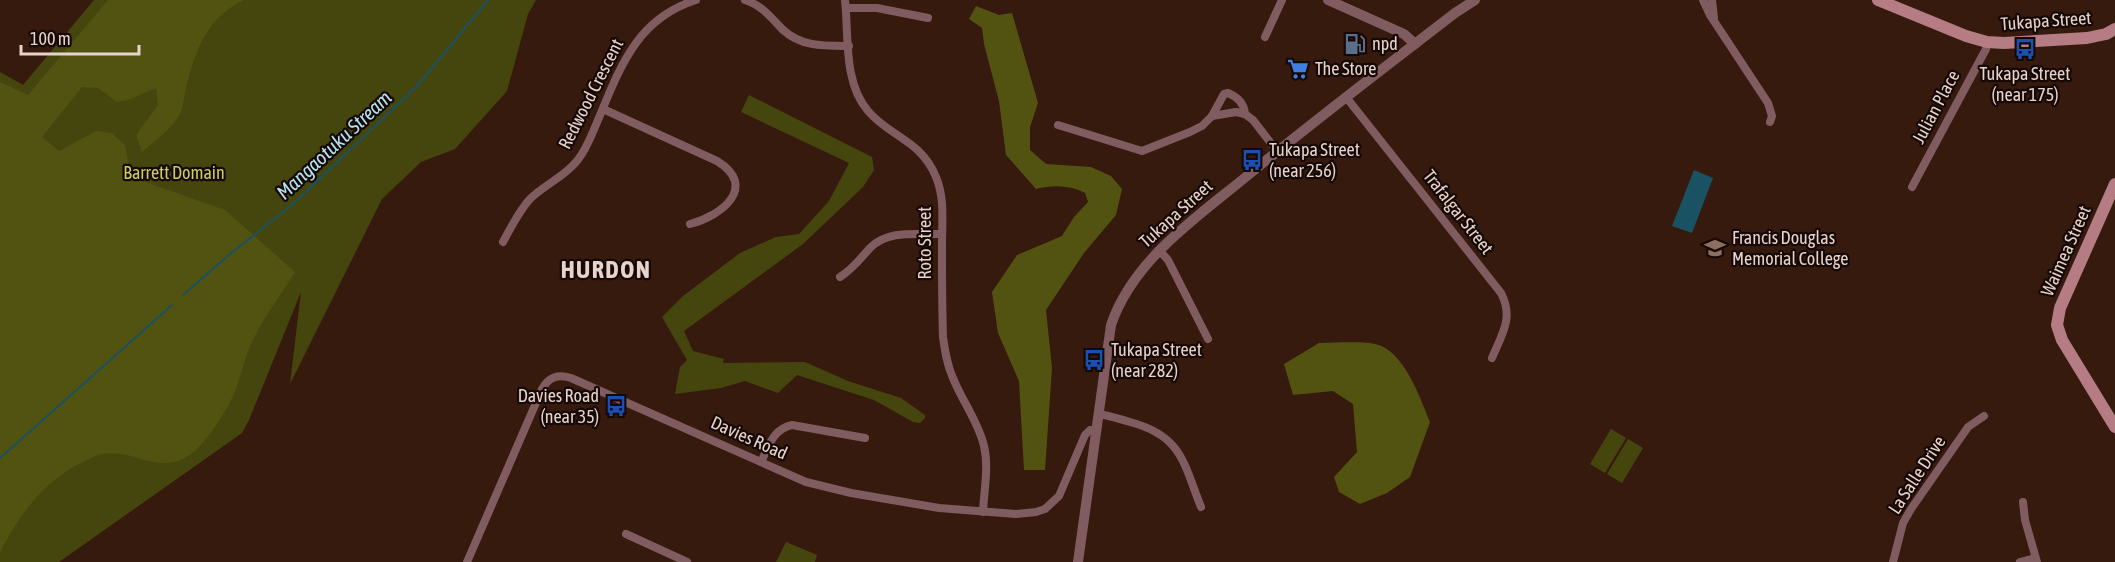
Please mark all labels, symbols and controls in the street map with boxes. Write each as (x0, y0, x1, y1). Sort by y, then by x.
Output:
street label: Tukapa Street (2000, 7, 2092, 34)
scale bar (21, 18, 140, 56)
text: 100 m (30, 28, 71, 49)
fuel station icon: npd (1343, 32, 1367, 56)
place label: npd (1372, 33, 1398, 54)
street label: Redwood Crescent (554, 35, 627, 152)
bus stop icon: Tukapa Street (near 175) (2013, 37, 2037, 61)
supermarket icon: The Store (1286, 57, 1310, 81)
place label: The Store (1315, 58, 1376, 79)
place label: Tukapa Street (near 175) (1980, 63, 2070, 105)
street label: Julian Place (1908, 67, 1964, 147)
water label: Mangaotuku Stream (271, 86, 396, 204)
place label: Tukapa Street (near 256) (1269, 139, 1360, 181)
bus stop icon: Tukapa Street (near 256) (1240, 148, 1264, 172)
park label: Barrett Domain (123, 162, 225, 183)
street label: Trafalgar Street (1419, 165, 1498, 258)
street label: Tukapa Street (1135, 175, 1216, 252)
street label: Waimea Street (2036, 202, 2095, 299)
street label: Roto Street (914, 207, 935, 279)
place label: Francis Douglas Memorial College (1732, 227, 1848, 269)
school or university icon: Francis Douglas Memorial College (1703, 236, 1727, 260)
district label: HURDON (561, 256, 651, 283)
place label: Tukapa Street (near 282) (1111, 339, 1202, 381)
bus stop icon: Tukapa Street (near 282) (1082, 348, 1106, 372)
place label: Davies Road (near 35) (518, 385, 599, 427)
bus stop icon: Davies Road (near 35) (604, 394, 628, 418)
street label: Davies Road (708, 411, 791, 464)
street label: La Salle Drive (1884, 432, 1950, 518)

